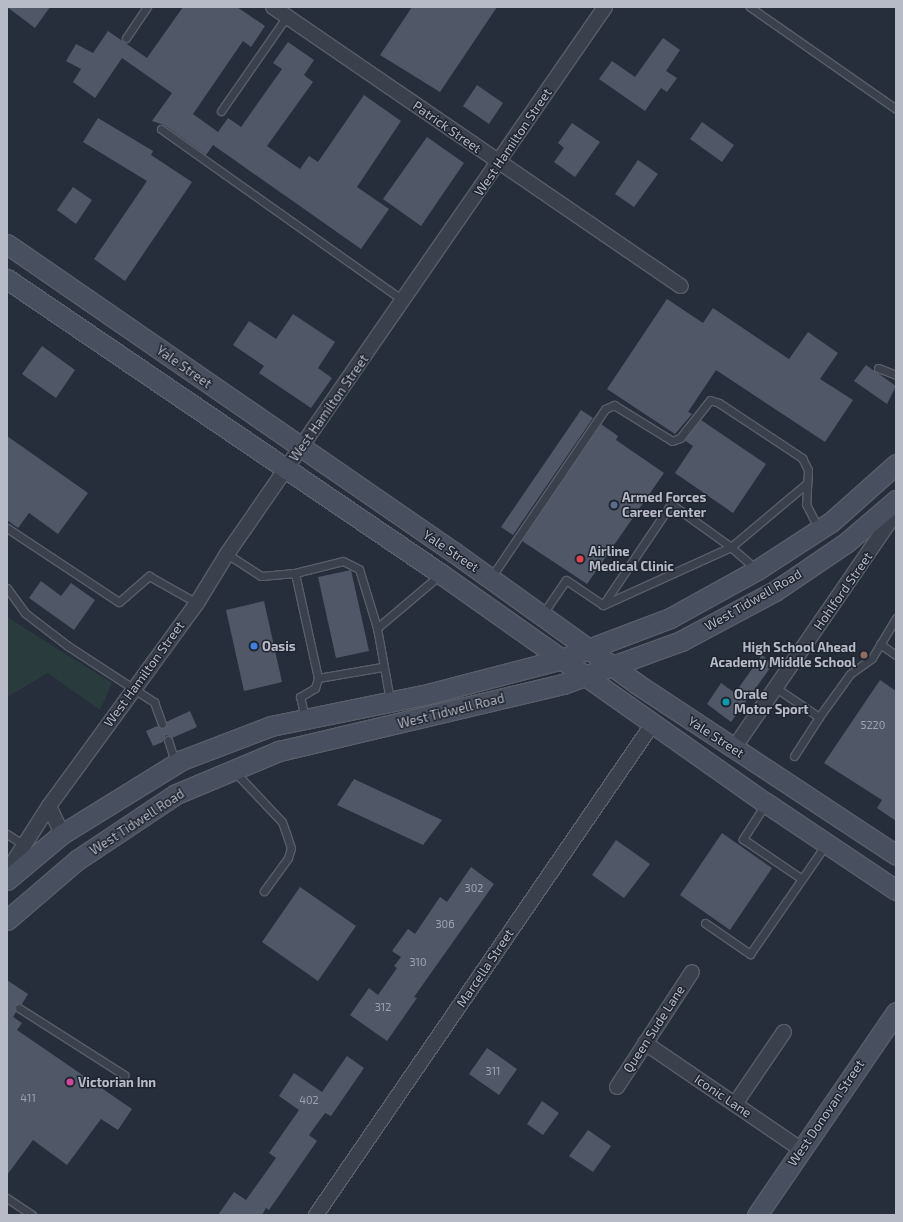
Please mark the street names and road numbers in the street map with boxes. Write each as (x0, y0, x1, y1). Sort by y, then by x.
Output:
street label: West Hamilton Street (471, 85, 555, 199)
street label: Patrick Street (410, 98, 484, 156)
street label: Yale Street (153, 342, 215, 392)
street label: West Hamilton Street (286, 352, 372, 464)
street label: Yale Street (420, 527, 482, 575)
street label: Hohlford Street (810, 549, 876, 633)
street label: West Tidwell Road (701, 566, 805, 634)
street label: West Hamilton Street (100, 618, 188, 730)
street label: West Tidwell Road (396, 690, 506, 732)
street label: Yale Street (685, 713, 747, 761)
street label: West Tidwell Road (87, 786, 187, 858)
street label: Marcella Street (453, 926, 517, 1010)
street label: Queen Sude Lane (620, 982, 688, 1076)
street label: West Donovan Street (785, 1057, 867, 1169)
street label: Iconic Lane (692, 1071, 754, 1121)

